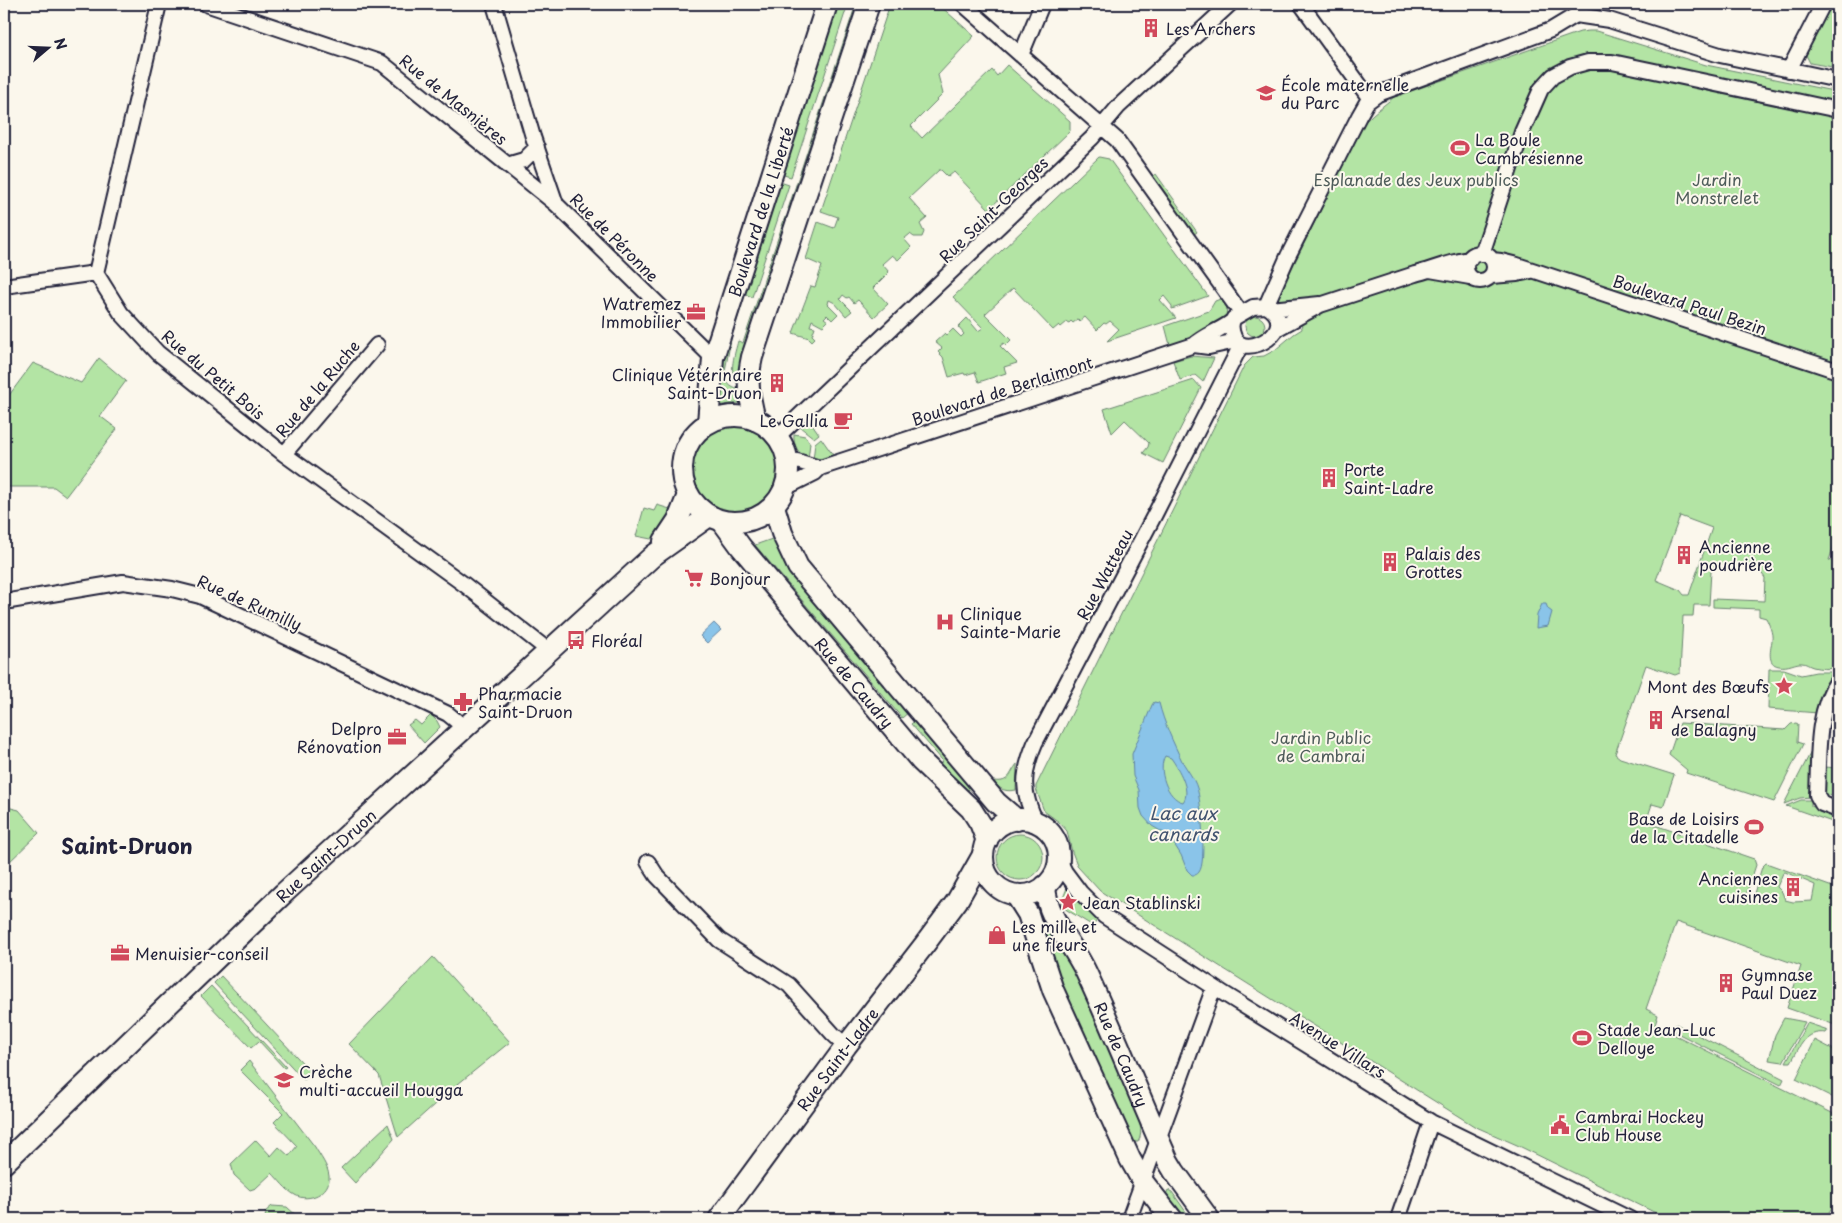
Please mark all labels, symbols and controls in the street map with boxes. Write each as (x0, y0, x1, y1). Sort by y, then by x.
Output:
place label: Les Archers (1166, 16, 1256, 40)
building icon: Les Archers (1140, 17, 1162, 39)
north arrow (22, 22, 72, 72)
text: N (49, 35, 72, 52)
street label: Rue de Masnières (395, 48, 513, 150)
place label: École maternelle du Parc (1281, 72, 1410, 114)
school or university icon: École maternelle du Parc (1255, 82, 1277, 104)
street label: Boulevard de la Liberté (721, 123, 799, 300)
place label: La Boule Cambrésienne (1475, 127, 1584, 169)
sports icon: La Boule Cambrésienne (1449, 137, 1471, 159)
street label: Rue Saint-Georges (933, 150, 1053, 268)
park label: Esplanade des Jeux publics (1314, 167, 1518, 191)
park label: Jardin Monstrelet (1675, 167, 1759, 209)
street label: Rue de Péronne (565, 187, 665, 287)
street label: Boulevard Paul Bezin (1610, 268, 1770, 340)
place label: Watremez Immobilier (601, 291, 682, 333)
office icon: Watremez Immobilier (685, 301, 707, 323)
street label: Rue du Petit Bois (157, 324, 271, 424)
street label: Rue de la Ruche (269, 334, 365, 442)
street label: Boulevard de Berlaimont (908, 349, 1096, 431)
place label: Clinique Vétérinaire Saint-Druon (612, 362, 762, 404)
building icon: Clinique Vétérinaire Saint-Druon (766, 372, 788, 394)
place label: Le Gallia (759, 408, 828, 432)
cafe icon: Le Gallia (832, 409, 854, 431)
place label: Porte Saint-Ladre (1344, 457, 1434, 499)
building icon: Porte Saint-Ladre (1318, 467, 1340, 489)
street label: Rue Watteau (1070, 524, 1138, 624)
place label: Ancienne poudrière (1699, 534, 1773, 576)
place label: Palais des Grottes (1405, 541, 1480, 583)
building icon: Ancienne poudrière (1673, 544, 1695, 566)
building icon: Palais des Grottes (1379, 551, 1401, 573)
place label: Bonjour (709, 566, 771, 590)
supermarket icon: Bonjour (683, 567, 705, 589)
street label: Rue de Rumilly (194, 568, 306, 636)
place label: Clinique Sainte-Marie (960, 601, 1061, 643)
hospital icon: Clinique Sainte-Marie (934, 611, 956, 633)
place label: Floréal (591, 628, 643, 652)
bus stop icon: Floréal (565, 629, 587, 651)
street label: Rue de Caudry (810, 632, 900, 733)
place label: Mont des Bœufs (1647, 674, 1769, 698)
place icon: Mont des Bœufs (1773, 675, 1795, 697)
place label: Pharmacie Saint-Druon (478, 681, 573, 723)
pharmacy icon: Pharmacie Saint-Druon (452, 691, 474, 713)
place label: Arsenal de Balagny (1671, 699, 1756, 741)
building icon: Arsenal de Balagny (1645, 709, 1667, 731)
place label: Delpro Rénovation (297, 716, 382, 758)
park label: Jardin Public de Cambrai (1271, 725, 1371, 767)
office icon: Delpro Rénovation (386, 726, 408, 748)
water label: Lac aux canards (1148, 799, 1220, 847)
street label: Rue Saint-Druon (270, 803, 381, 907)
place label: Base de Loisirs de la Citadelle (1628, 806, 1739, 848)
sports icon: Base de Loisirs de la Citadelle (1743, 816, 1765, 838)
district label: Saint-Druon (61, 829, 193, 861)
place label: Anciennes cuisines (1698, 866, 1778, 908)
building icon: Anciennes cuisines (1782, 876, 1804, 898)
place label: Jean Stablinski (1083, 890, 1201, 914)
place icon: Jean Stablinski (1057, 891, 1079, 913)
place label: Les mille et une fleurs (1012, 914, 1097, 956)
shop icon: Les mille et une fleurs (986, 924, 1008, 946)
place label: Menuisier-conseil (135, 941, 269, 965)
office icon: Menuisier-conseil (109, 942, 131, 964)
place label: Gymnase Paul Duez (1741, 962, 1817, 1004)
building icon: Gymnase Paul Duez (1715, 972, 1737, 994)
street label: Rue de Caudry (1089, 998, 1155, 1110)
street label: Rue Saint-Ladre (791, 1002, 884, 1115)
street label: Avenue Villars (1285, 1005, 1391, 1083)
place label: Stade Jean-Luc Delloye (1597, 1017, 1716, 1059)
sports icon: Stade Jean-Luc Delloye (1571, 1027, 1593, 1049)
place label: Crèche multi-accueil Hougga (299, 1059, 463, 1101)
school or university icon: Crèche multi-accueil Hougga (273, 1069, 295, 1091)
place label: Cambrai Hockey Club House (1575, 1104, 1704, 1146)
public building icon: Cambrai Hockey Club House (1549, 1114, 1571, 1136)

